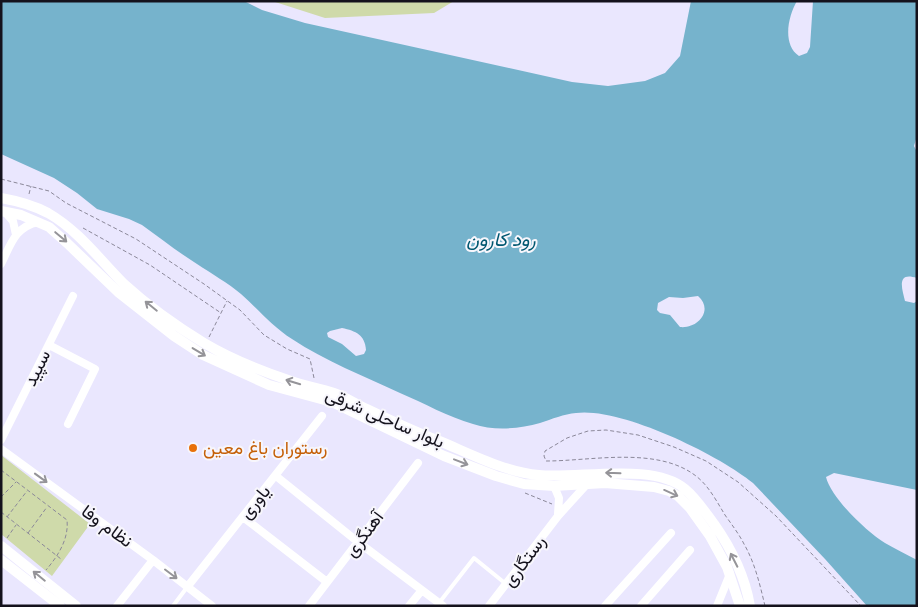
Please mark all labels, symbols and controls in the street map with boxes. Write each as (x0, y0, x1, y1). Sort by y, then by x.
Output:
water label: رود کارون (466, 227, 536, 253)
one-way arrow (54, 232, 67, 243)
one-way arrow (144, 300, 157, 311)
street label: سپید (18, 346, 56, 390)
one-way arrow (192, 346, 206, 357)
one-way arrow (286, 376, 302, 386)
street label: بلوار ساحلی شرقی (322, 382, 448, 454)
place label: رستوران باغ معین (203, 436, 327, 460)
marker: رستوران باغ معین (187, 442, 199, 454)
one-way arrow (453, 458, 468, 467)
one-way arrow (605, 469, 621, 478)
one-way arrow (34, 472, 47, 483)
street label: یاوری (234, 480, 276, 524)
one-way arrow (663, 488, 678, 498)
street label: نظام وفا (76, 499, 138, 553)
street label: آهنگری (339, 505, 390, 562)
street label: رستگاری (497, 530, 551, 592)
one-way arrow (729, 553, 739, 568)
one-way arrow (164, 569, 178, 579)
one-way arrow (33, 570, 46, 581)

